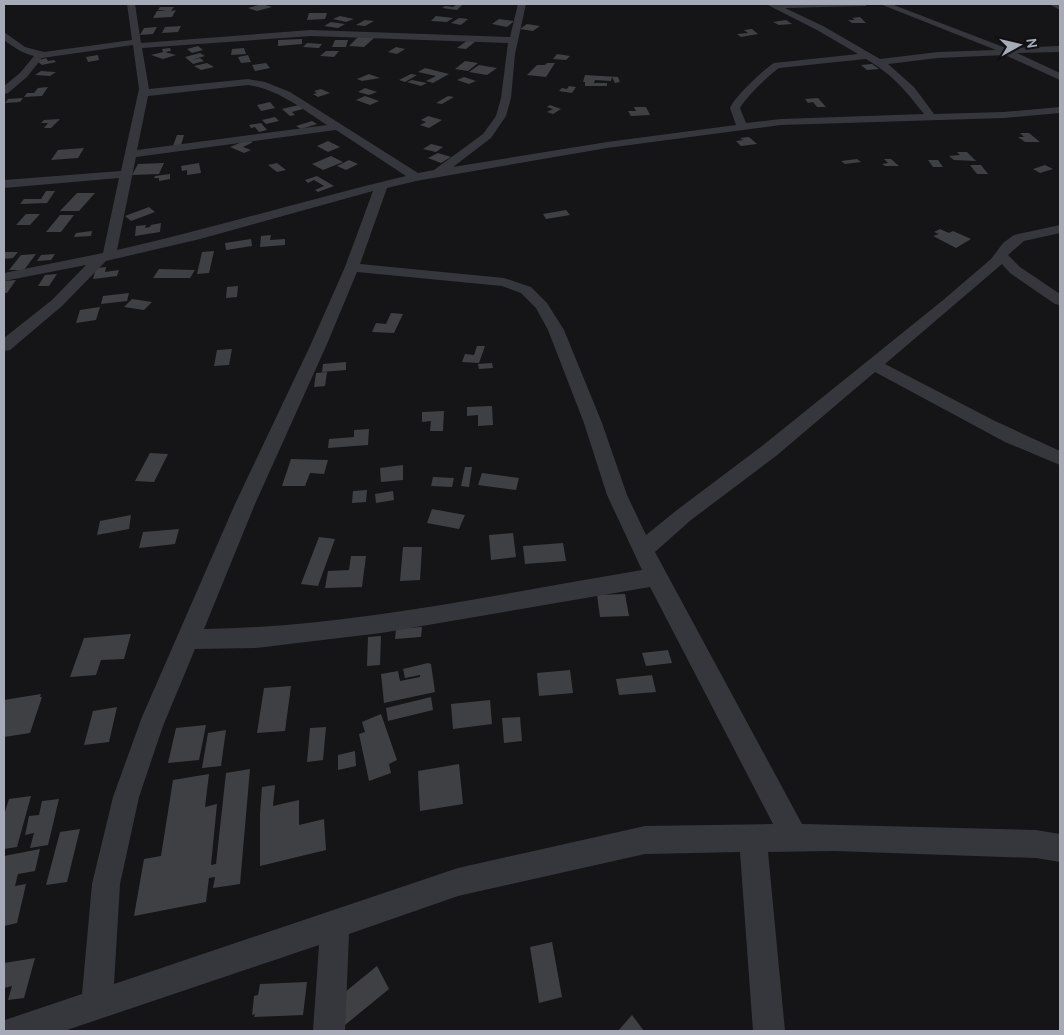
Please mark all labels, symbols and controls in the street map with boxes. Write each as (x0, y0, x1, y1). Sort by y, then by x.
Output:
north arrow (994, 20, 1044, 70)
text: N (1022, 37, 1041, 49)

